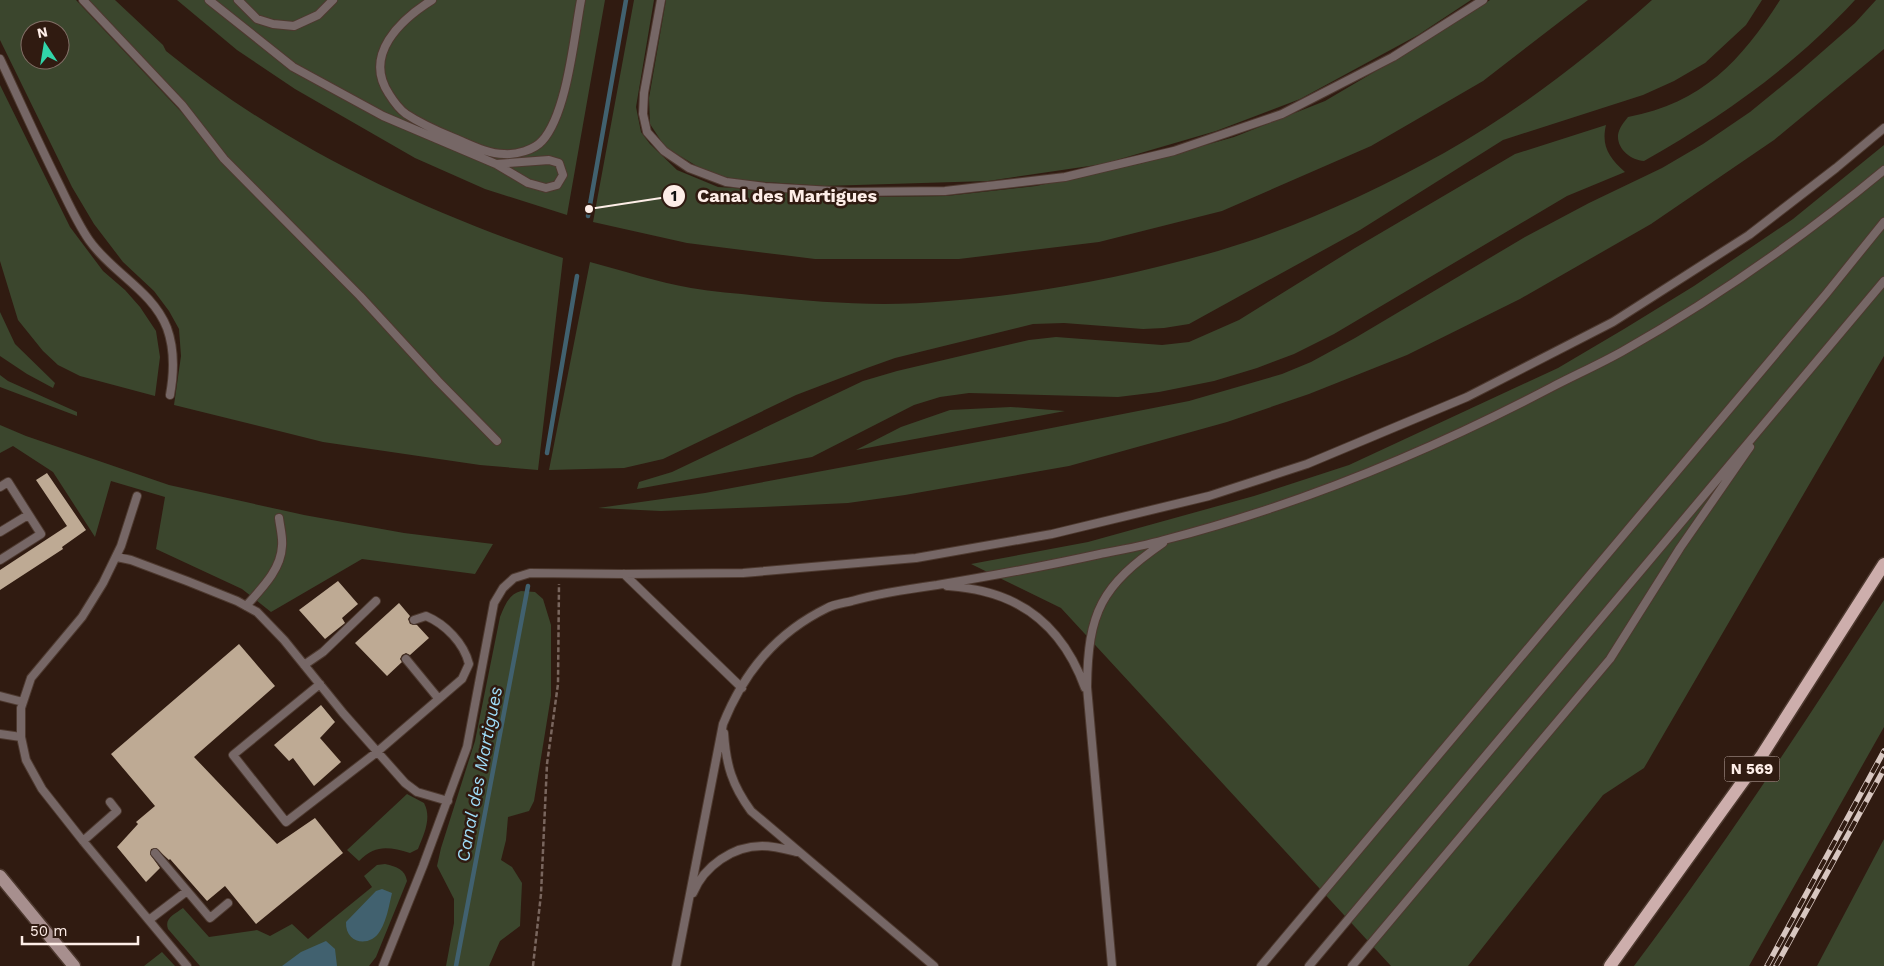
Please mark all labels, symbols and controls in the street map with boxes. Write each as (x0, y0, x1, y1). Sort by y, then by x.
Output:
north arrow (20, 20, 70, 70)
text: N (36, 23, 49, 41)
callout: Canal des Martigues (661, 179, 887, 212)
text: Canal des Martigues (697, 185, 877, 206)
text: 1 (671, 187, 677, 205)
water label: Canal des Martigues (452, 685, 506, 863)
road number: N 569 (1724, 756, 1780, 782)
scale bar (22, 914, 139, 946)
text: 50 m (30, 922, 67, 940)

